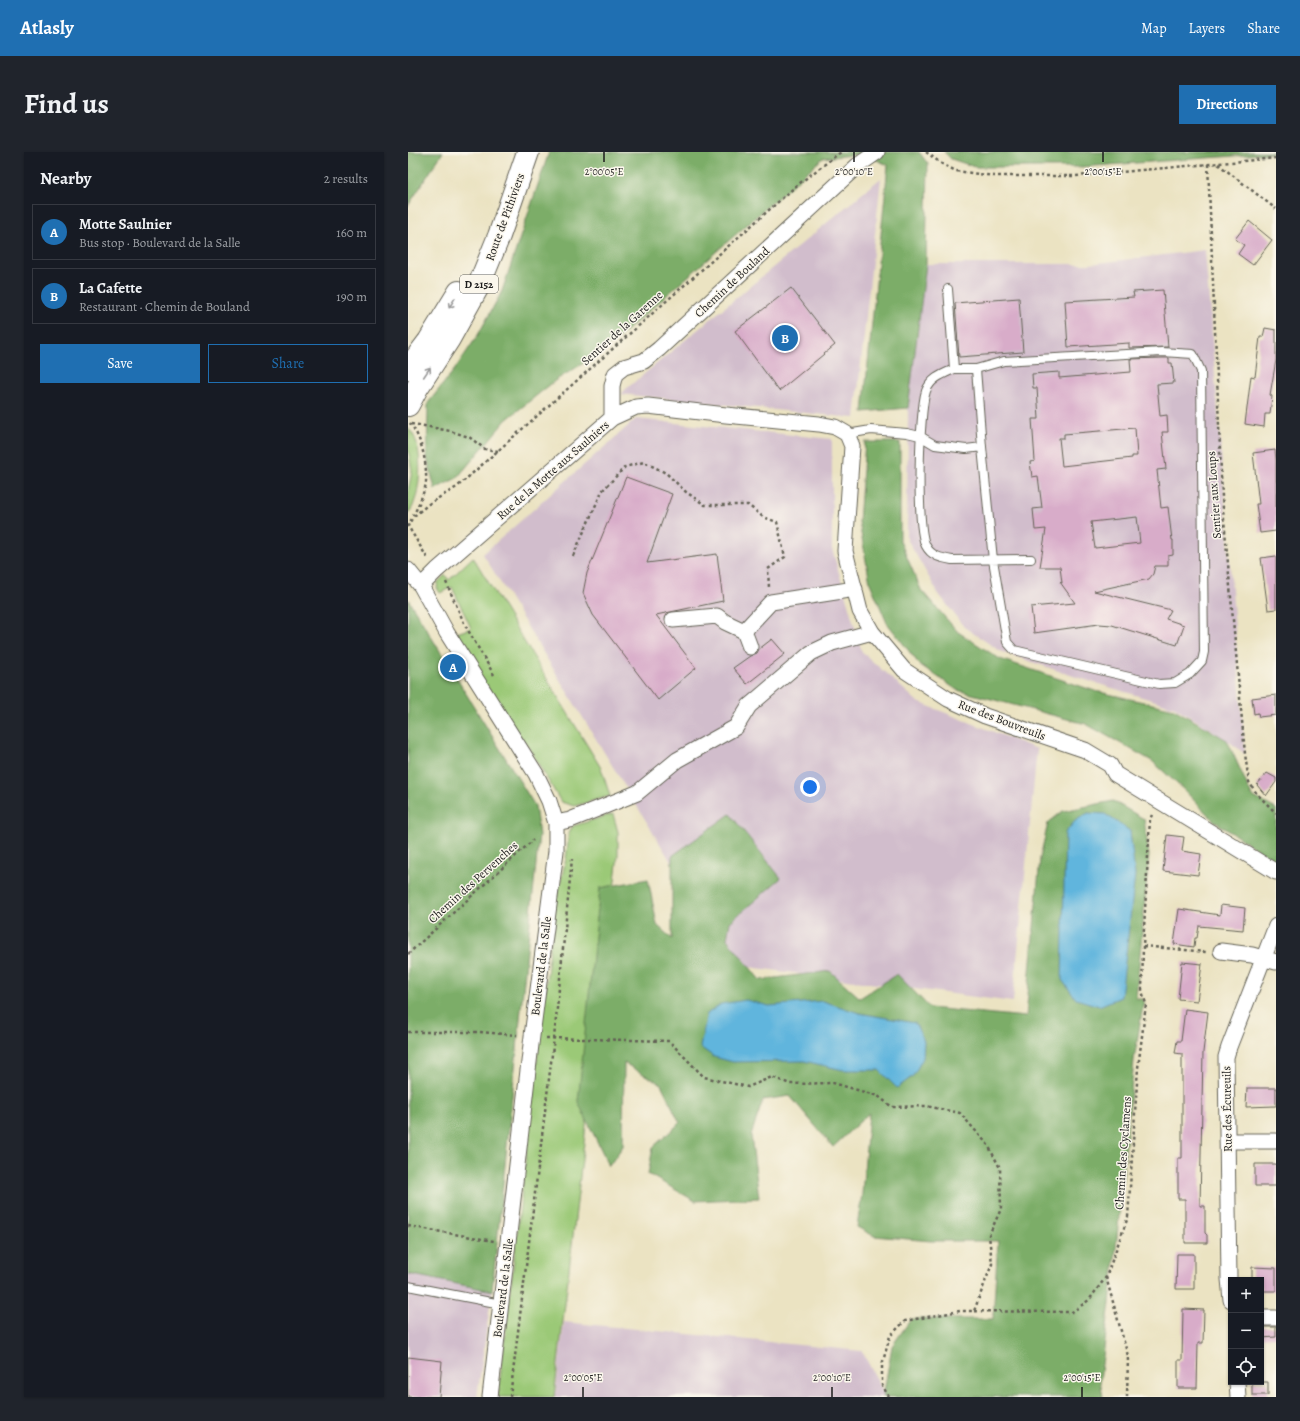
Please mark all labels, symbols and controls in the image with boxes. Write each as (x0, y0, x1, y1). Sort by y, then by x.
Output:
text: Atlasly (20, 15, 74, 41)
text: Map (1141, 19, 1167, 38)
text: Layers (1189, 19, 1225, 38)
text: Share (1247, 19, 1280, 38)
text: Find us (24, 85, 109, 123)
button: Directions (1179, 85, 1276, 124)
text: 2°00'05"E (585, 165, 623, 178)
text: 2°00'10"E (835, 165, 873, 178)
text: 2°00'15"E (1085, 165, 1121, 178)
text: Nearby (40, 167, 91, 190)
text: 2 results (324, 170, 368, 187)
street label: Route de Pithiviers (482, 171, 528, 263)
text: Motte Saulnier (79, 214, 172, 234)
text: A (50, 224, 58, 241)
text: 160 m (336, 224, 367, 241)
text: Bus stop · Boulevard de la Salle (79, 234, 240, 251)
street label: Chemin de Bouland (691, 243, 773, 321)
road number: D 2152 (460, 275, 498, 293)
text: La Cafette (79, 278, 142, 298)
street label: Sentier de la Garenne (578, 287, 666, 369)
text: B (50, 288, 58, 305)
text: 190 m (336, 288, 367, 305)
text: Restaurant · Chemin de Bouland (79, 298, 250, 315)
one-way arrow (448, 298, 456, 309)
pin: B (772, 323, 798, 353)
button: Save (40, 344, 200, 383)
button: Share (208, 344, 368, 383)
one-way arrow (423, 366, 432, 377)
street label: Rue de la Motte aux Saulniers (493, 417, 613, 523)
street label: Sentier aux Loups (1203, 451, 1225, 539)
pin: A (440, 652, 466, 682)
street label: Rue des Bouvreuils (956, 696, 1048, 744)
your location (800, 777, 820, 797)
street label: Chemin des Pervenches (425, 837, 521, 927)
street label: Boulevard de la Salle (527, 915, 555, 1017)
street label: Rue des Écureuils (1218, 1066, 1236, 1152)
street label: Chemin des Cyclamens (1111, 1096, 1135, 1210)
street label: Boulevard de la Salle (489, 1237, 517, 1339)
map controls (1228, 1277, 1264, 1385)
button: + (1228, 1277, 1264, 1313)
button: − (1228, 1313, 1264, 1349)
button: locate (1228, 1349, 1264, 1385)
text: 2°00'05"E (564, 1371, 602, 1384)
text: 2°00'10"E (813, 1371, 851, 1384)
text: 2°00'15"E (1064, 1371, 1100, 1384)

